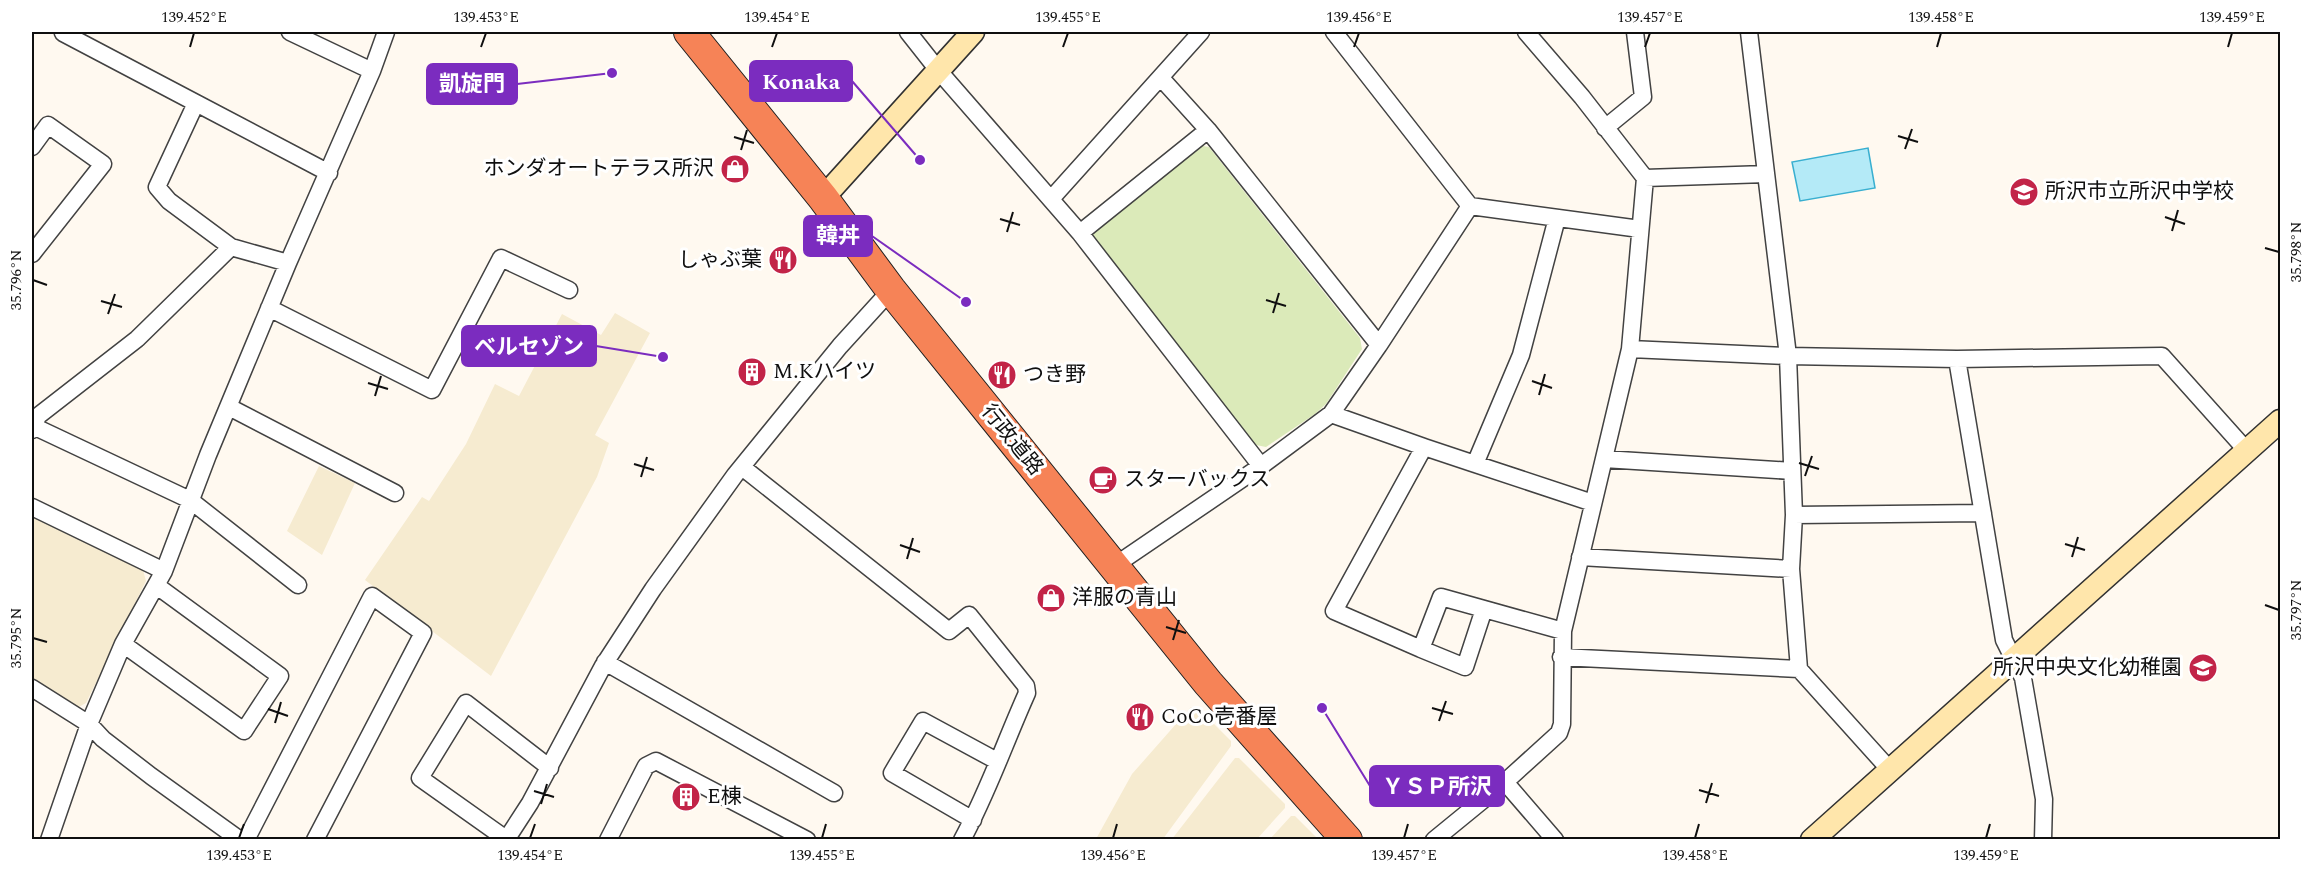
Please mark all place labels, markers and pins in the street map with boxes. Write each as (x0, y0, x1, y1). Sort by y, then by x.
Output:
callout: Konaka (750, 61, 852, 101)
callout: 凱旋門 (427, 64, 517, 104)
place label: ホンダオートテラス所沢 (483, 153, 714, 185)
shop icon: ホンダオートテラス所沢 (719, 153, 751, 185)
school or university icon: 所沢市立所沢中学校 (2008, 176, 2040, 208)
place label: 所沢市立所沢中学校 (2045, 176, 2234, 208)
callout: 韓丼 (804, 216, 872, 256)
place label: しゃぶ葉 (678, 244, 762, 276)
restaurant icon: しゃぶ葉 (767, 244, 799, 276)
callout: ベルセゾン (462, 326, 596, 366)
building icon: M.Kハイツ (736, 356, 768, 388)
place label: M.Kハイツ (773, 356, 876, 388)
restaurant icon: つき野 (986, 359, 1018, 391)
place label: つき野 (1023, 359, 1086, 391)
cafe icon: スターバックス (1087, 464, 1119, 496)
place label: スターバックス (1124, 464, 1270, 496)
shop icon: 洋服の青山 (1035, 582, 1067, 614)
place label: 洋服の青山 (1072, 582, 1177, 614)
place label: 所沢中央文化幼稚園 (1993, 652, 2182, 684)
school or university icon: 所沢中央文化幼稚園 (2187, 652, 2219, 684)
restaurant icon: CoCo壱番屋 (1124, 701, 1156, 733)
place label: CoCo壱番屋 (1161, 701, 1277, 733)
callout: ＹＳＰ所沢 (1370, 766, 1504, 806)
building icon: E棟 (670, 781, 702, 813)
place label: E棟 (707, 781, 742, 813)

